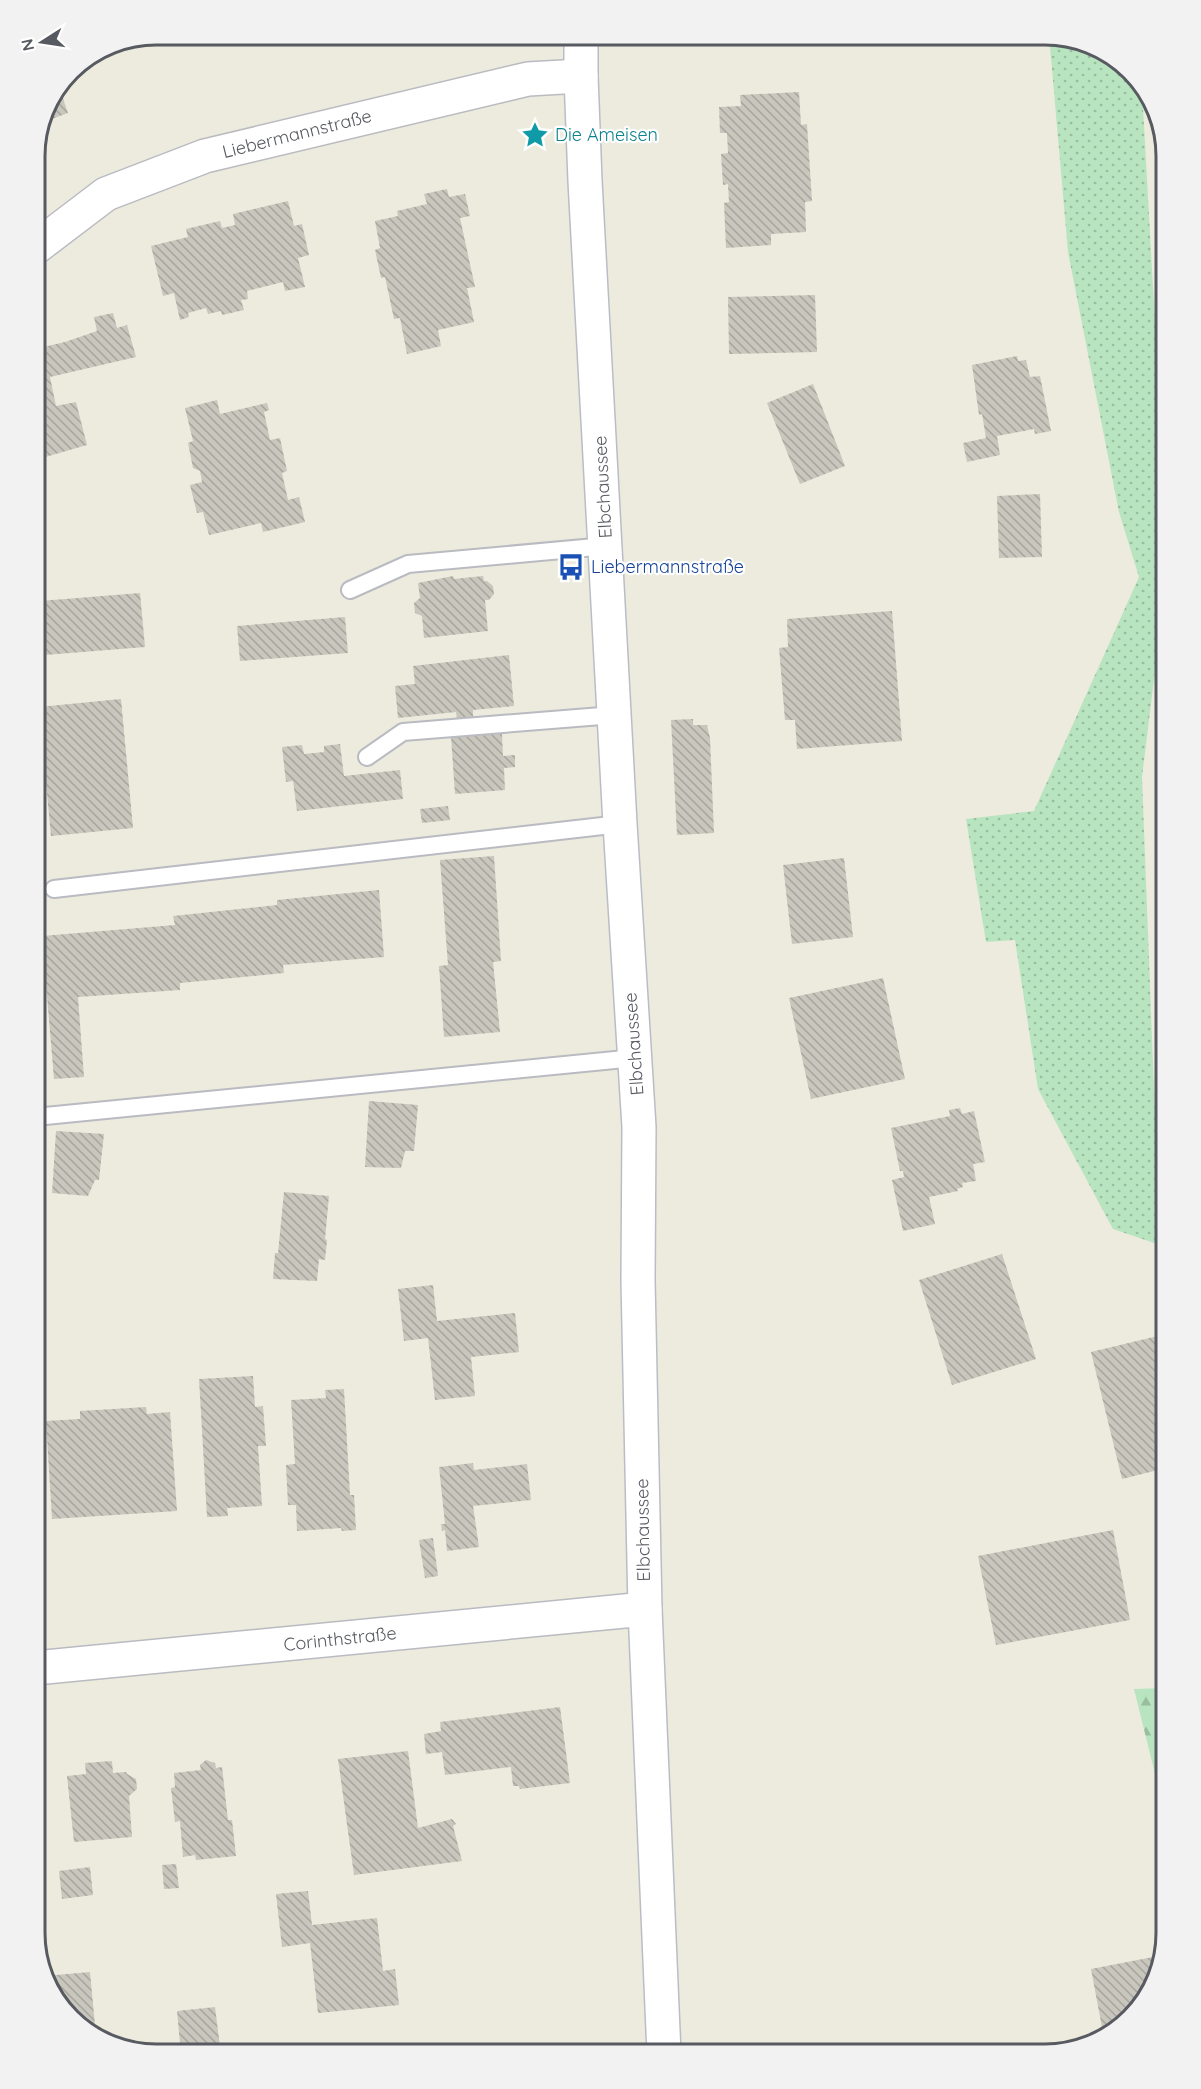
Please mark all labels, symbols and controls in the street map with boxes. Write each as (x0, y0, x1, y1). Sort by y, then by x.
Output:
north arrow (12, 12, 72, 72)
text: N (16, 37, 38, 53)
street label: Liebermannstraße (220, 104, 374, 163)
place icon: Die Ameisen (520, 120, 550, 150)
place label: Die Ameisen (555, 123, 658, 146)
street label: Elbchaussee (588, 435, 617, 539)
bus stop icon: Liebermannstraße (556, 552, 586, 582)
place label: Liebermannstraße (591, 555, 744, 578)
street label: Elbchaussee (618, 992, 649, 1096)
street label: Elbchaussee (630, 1478, 655, 1582)
street label: Corinthstraße (282, 1621, 398, 1656)

